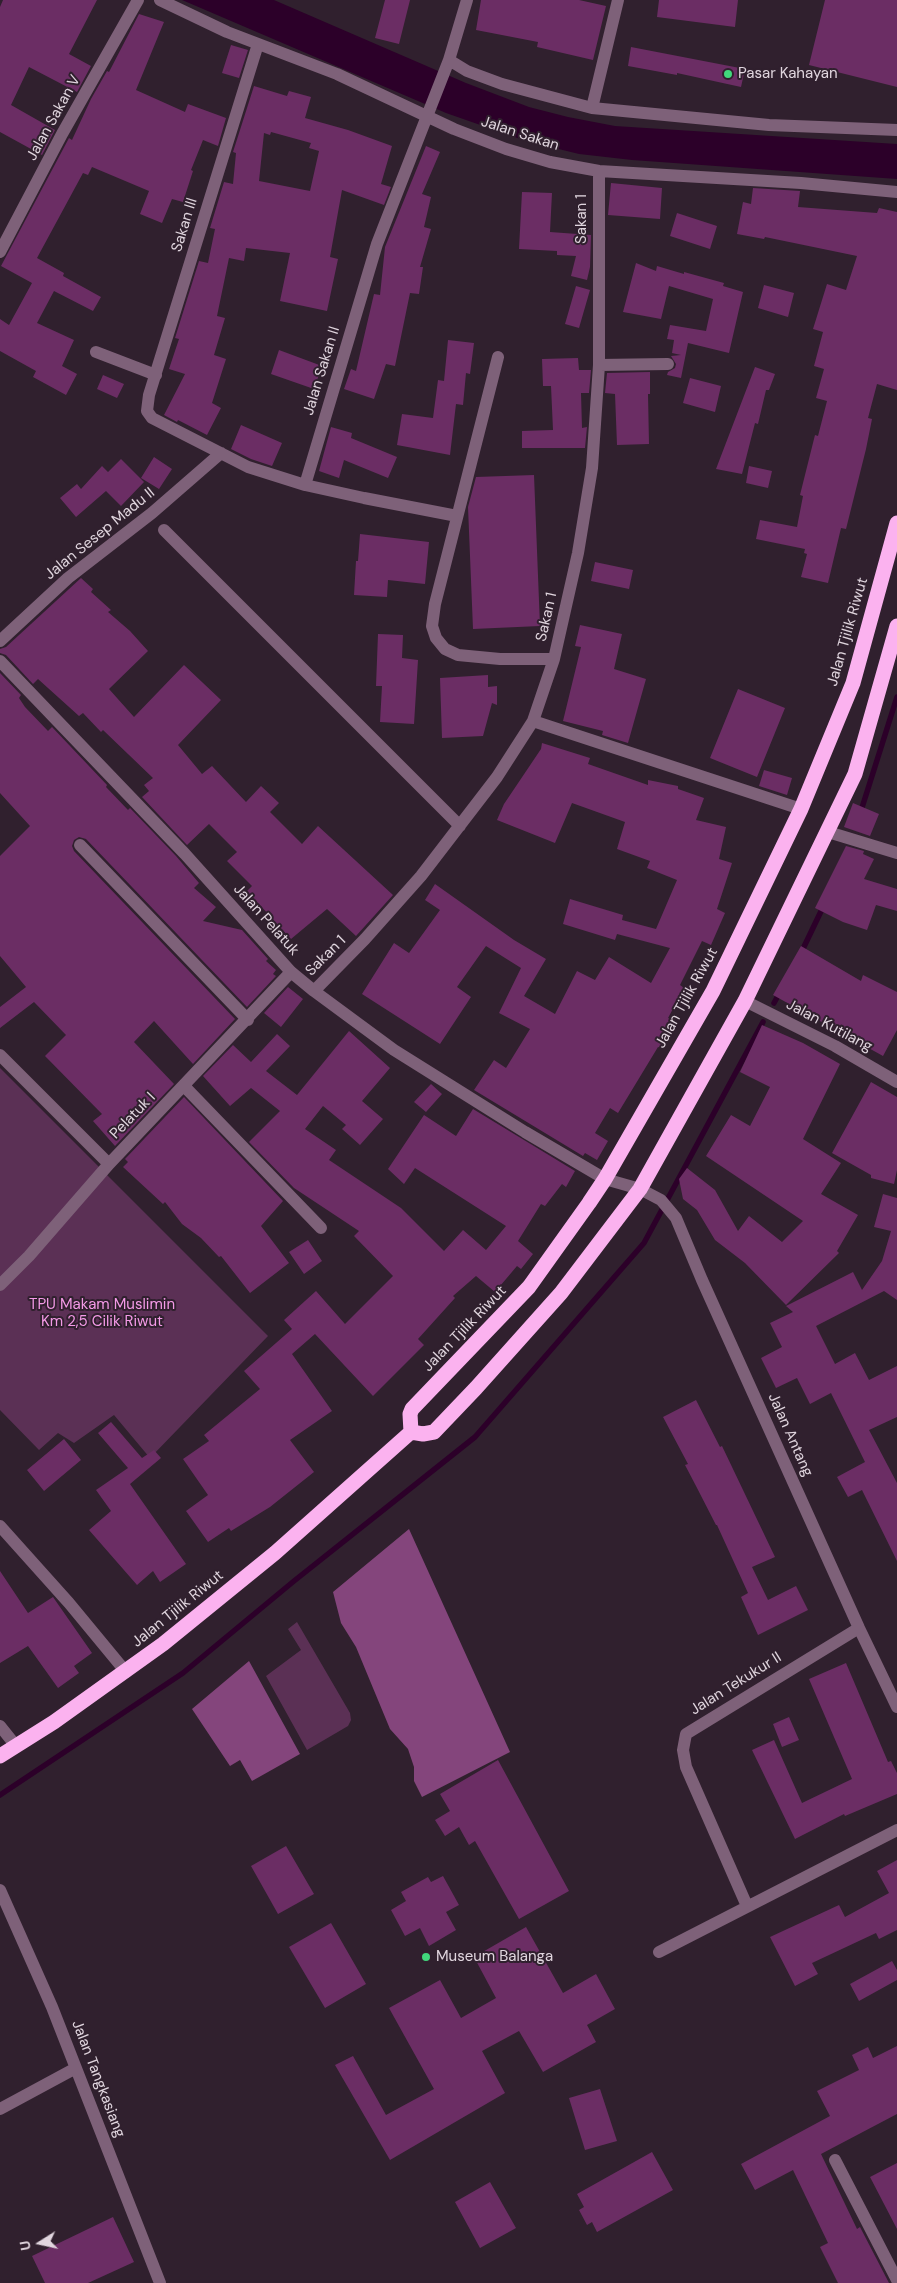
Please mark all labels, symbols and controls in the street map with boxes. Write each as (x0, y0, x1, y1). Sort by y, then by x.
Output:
place label: Pasar Kahayan (738, 65, 838, 83)
marker: Pasar Kahayan (722, 68, 734, 80)
street label: Jalan Sakan V (23, 72, 85, 164)
street label: Jalan Sakan (479, 113, 561, 155)
street label: Sakan 1 (573, 194, 591, 244)
street label: Sakan III (168, 196, 202, 254)
street label: Jalan Sakan II (300, 324, 344, 418)
street label: Jalan Sesep Madu II (41, 484, 159, 584)
street label: Jalan Tjilik Riwut (824, 576, 872, 688)
street label: Sakan 1 (533, 591, 561, 643)
street label: Jalan Pelatuk (229, 881, 303, 959)
street label: Sakan 1 (302, 932, 350, 980)
street label: Jalan Tjilik Riwut (652, 944, 722, 1052)
street label: Jalan Kutilang (783, 996, 875, 1056)
street label: Pelatuk I (107, 1089, 159, 1143)
street label: Jalan Tjilik Riwut (419, 1282, 511, 1376)
park label: TPU Makam Muslimin Km 2,5 Cilik Riwut (29, 1296, 175, 1331)
street label: Jalan Antang (764, 1391, 816, 1479)
street label: Jalan Tjilik Riwut (129, 1567, 227, 1651)
street label: Jalan Tekukur II (687, 1649, 785, 1719)
place label: Museum Balanga (436, 1948, 553, 1966)
marker: Museum Balanga (420, 1951, 432, 1963)
street label: Jalan Tangkasiang (67, 2018, 129, 2140)
north arrow (15, 2218, 65, 2268)
text: U (16, 2239, 35, 2252)

